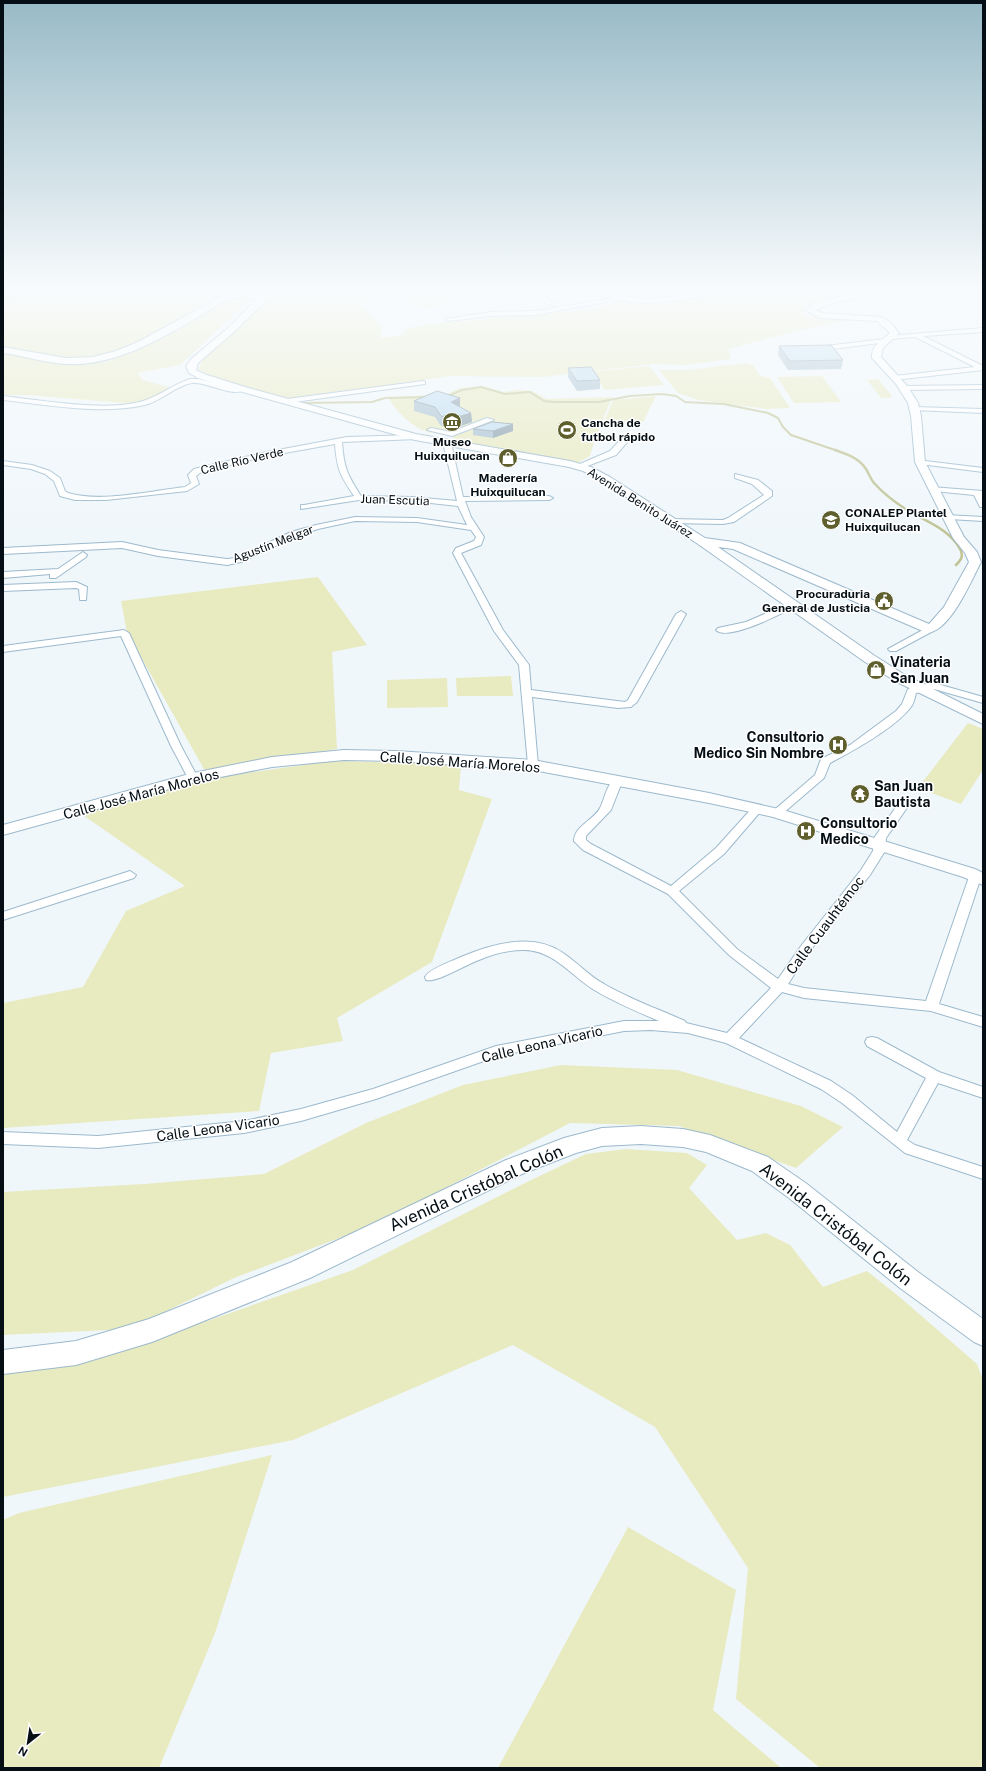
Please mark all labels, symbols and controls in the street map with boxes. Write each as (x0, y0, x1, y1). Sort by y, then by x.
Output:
museum icon: Museo Huixquilucan (441, 411, 463, 433)
place label: Cancha de futbol rápido (581, 416, 655, 444)
sports icon: Cancha de futbol rápido (556, 419, 578, 441)
place label: Museo Huixquilucan (414, 435, 490, 463)
street label: Calle Río Verde (199, 445, 285, 477)
shop icon: Maderería Huixquilucan (497, 447, 519, 469)
street label: Avenida Benito Juárez (585, 465, 695, 541)
place label: Maderería Huixquilucan (470, 471, 546, 499)
street label: Juan Escutia (360, 492, 430, 508)
place label: CONALEP Plantel Huixquilucan (845, 506, 947, 534)
school or university icon: CONALEP Plantel Huixquilucan (820, 509, 842, 531)
street label: Agustín Melgar (230, 522, 316, 566)
place label: Procuraduria General de Justicia (762, 587, 870, 615)
public building icon: Procuraduria General de Justicia (873, 590, 895, 612)
place label: Vinateria San Juan (890, 654, 951, 686)
shop icon: Vinateria San Juan (865, 659, 887, 681)
place label: Consultorio Medico Sin Nombre (694, 729, 824, 761)
hospital icon: Consultorio Medico Sin Nombre (827, 734, 849, 756)
street label: Calle José María Morelos (379, 748, 541, 776)
street label: Calle José María Morelos (61, 765, 221, 823)
place label: San Juan Bautista (874, 778, 933, 810)
temple icon: San Juan Bautista (849, 783, 871, 805)
place label: Consultorio Medico (820, 815, 897, 847)
hospital icon: Consultorio Medico (795, 820, 817, 842)
street label: Calle Cuauhtémoc (783, 873, 867, 977)
street label: Calle Leona Vicario (480, 1022, 604, 1066)
street label: Calle Leona Vicario (155, 1111, 281, 1145)
street label: Avenida Cristóbal Colón (386, 1141, 566, 1235)
street label: Avenida Cristóbal Colón (756, 1158, 916, 1290)
north arrow (8, 1723, 48, 1763)
text: N (16, 1744, 30, 1759)

